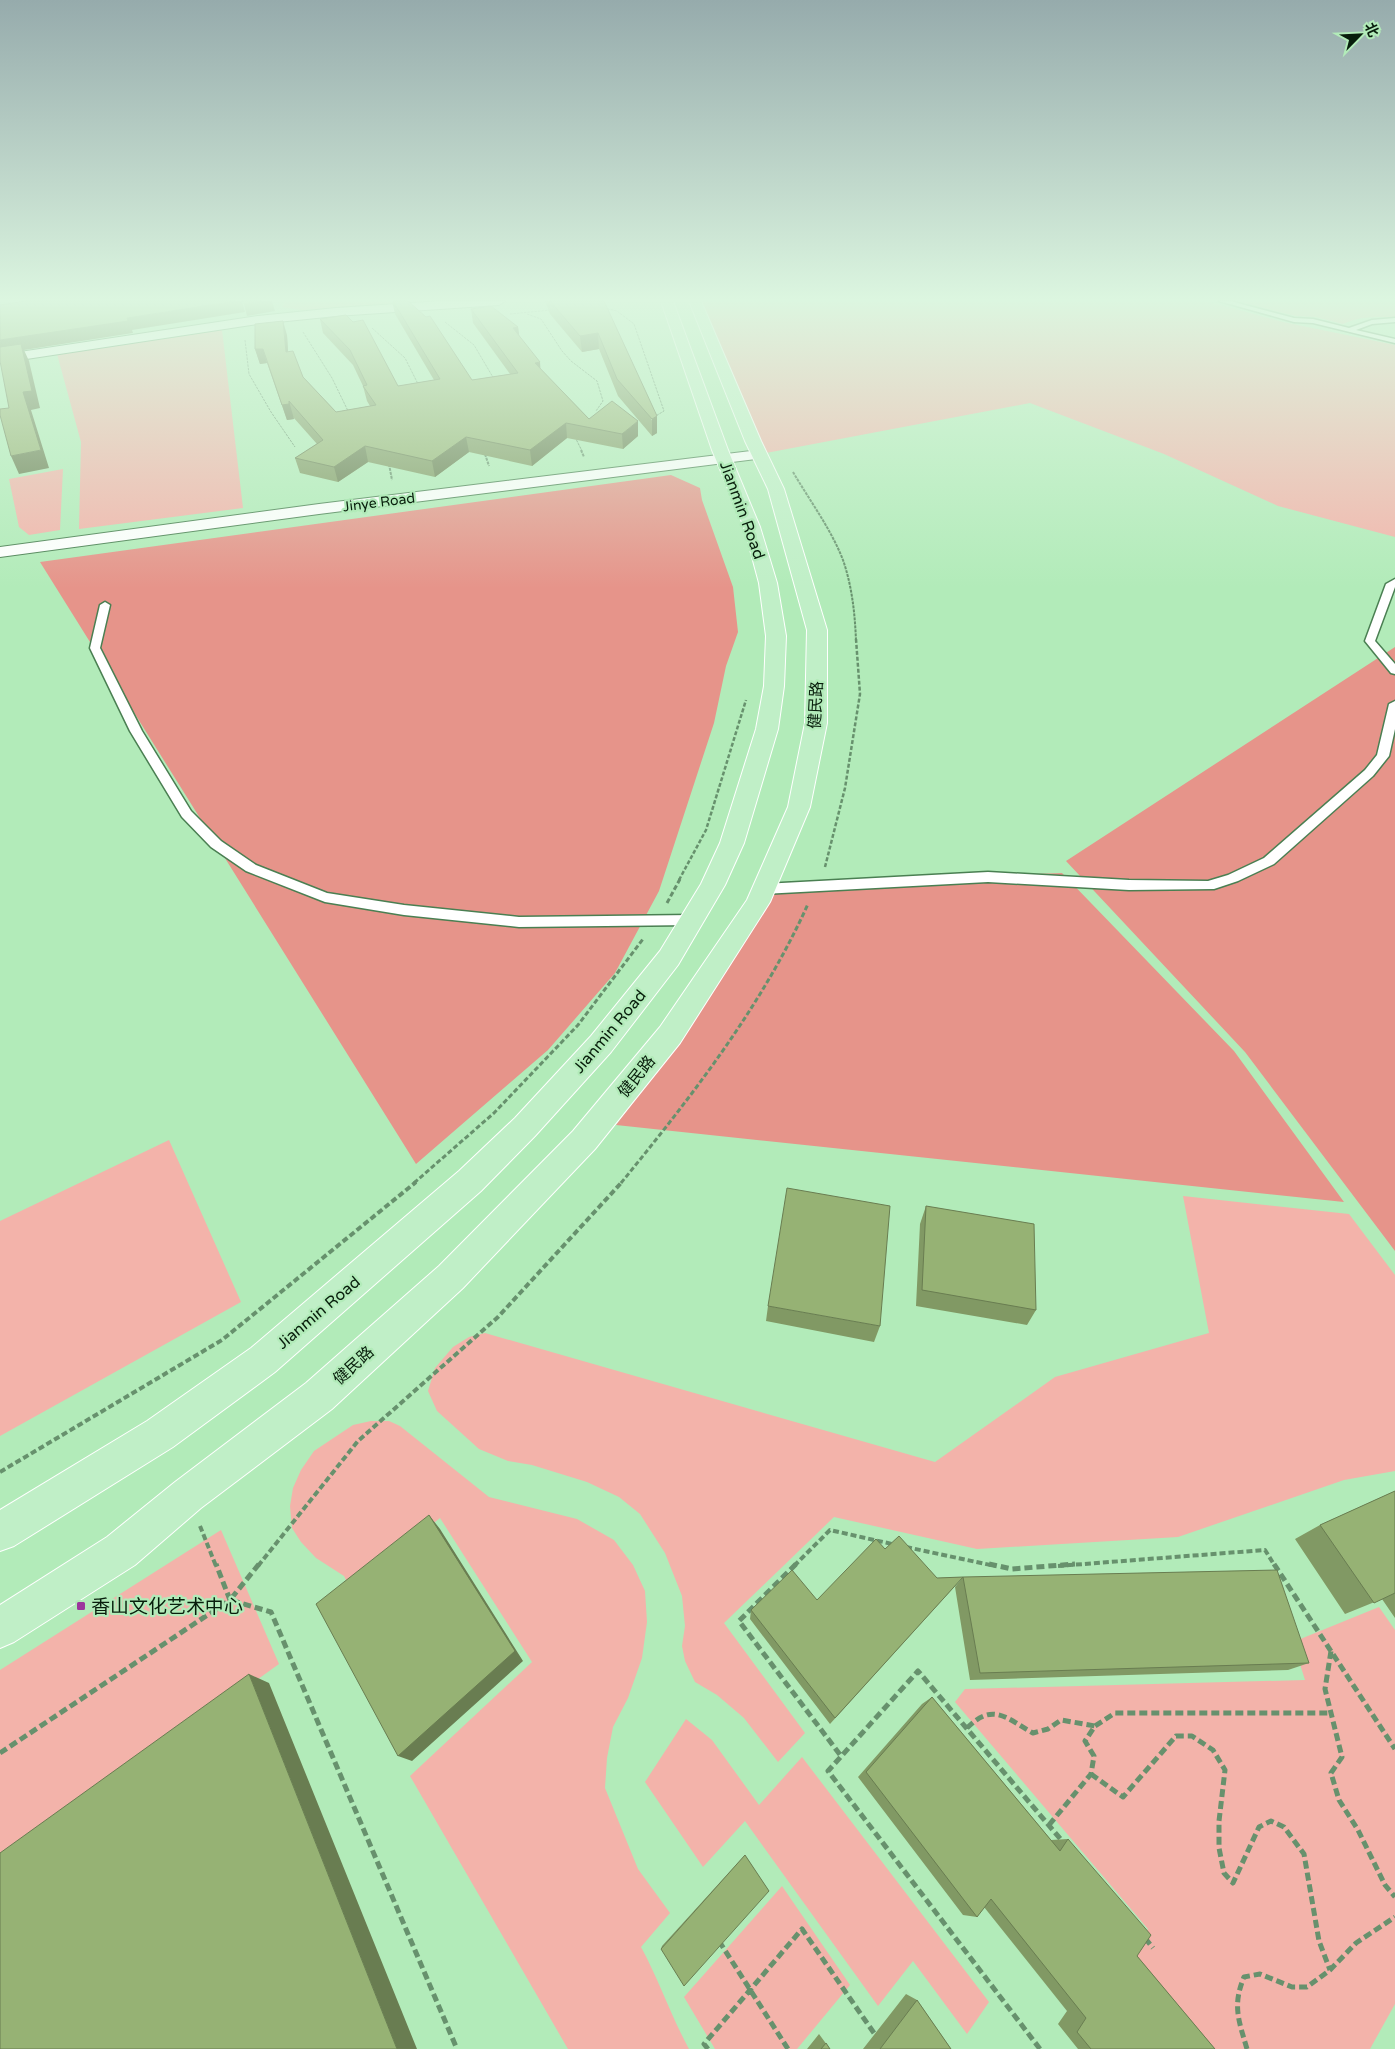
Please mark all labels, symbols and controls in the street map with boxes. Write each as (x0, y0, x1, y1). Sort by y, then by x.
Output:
north arrow (1335, 10, 1385, 60)
text: 北 (1361, 20, 1382, 40)
street label: Jianmin Road (715, 459, 769, 562)
street label: Jinye Road (342, 490, 416, 515)
street label: 健民路 (805, 681, 827, 730)
street label: Jianmin Road (569, 986, 651, 1078)
street label: 健民路 (614, 1052, 660, 1102)
street label: Jianmin Road (273, 1272, 365, 1354)
street label: 健民路 (329, 1342, 378, 1389)
place label: 香山文化艺术中心 (91, 1596, 243, 1618)
marker: 香山文化艺术中心 (75, 1600, 87, 1612)

